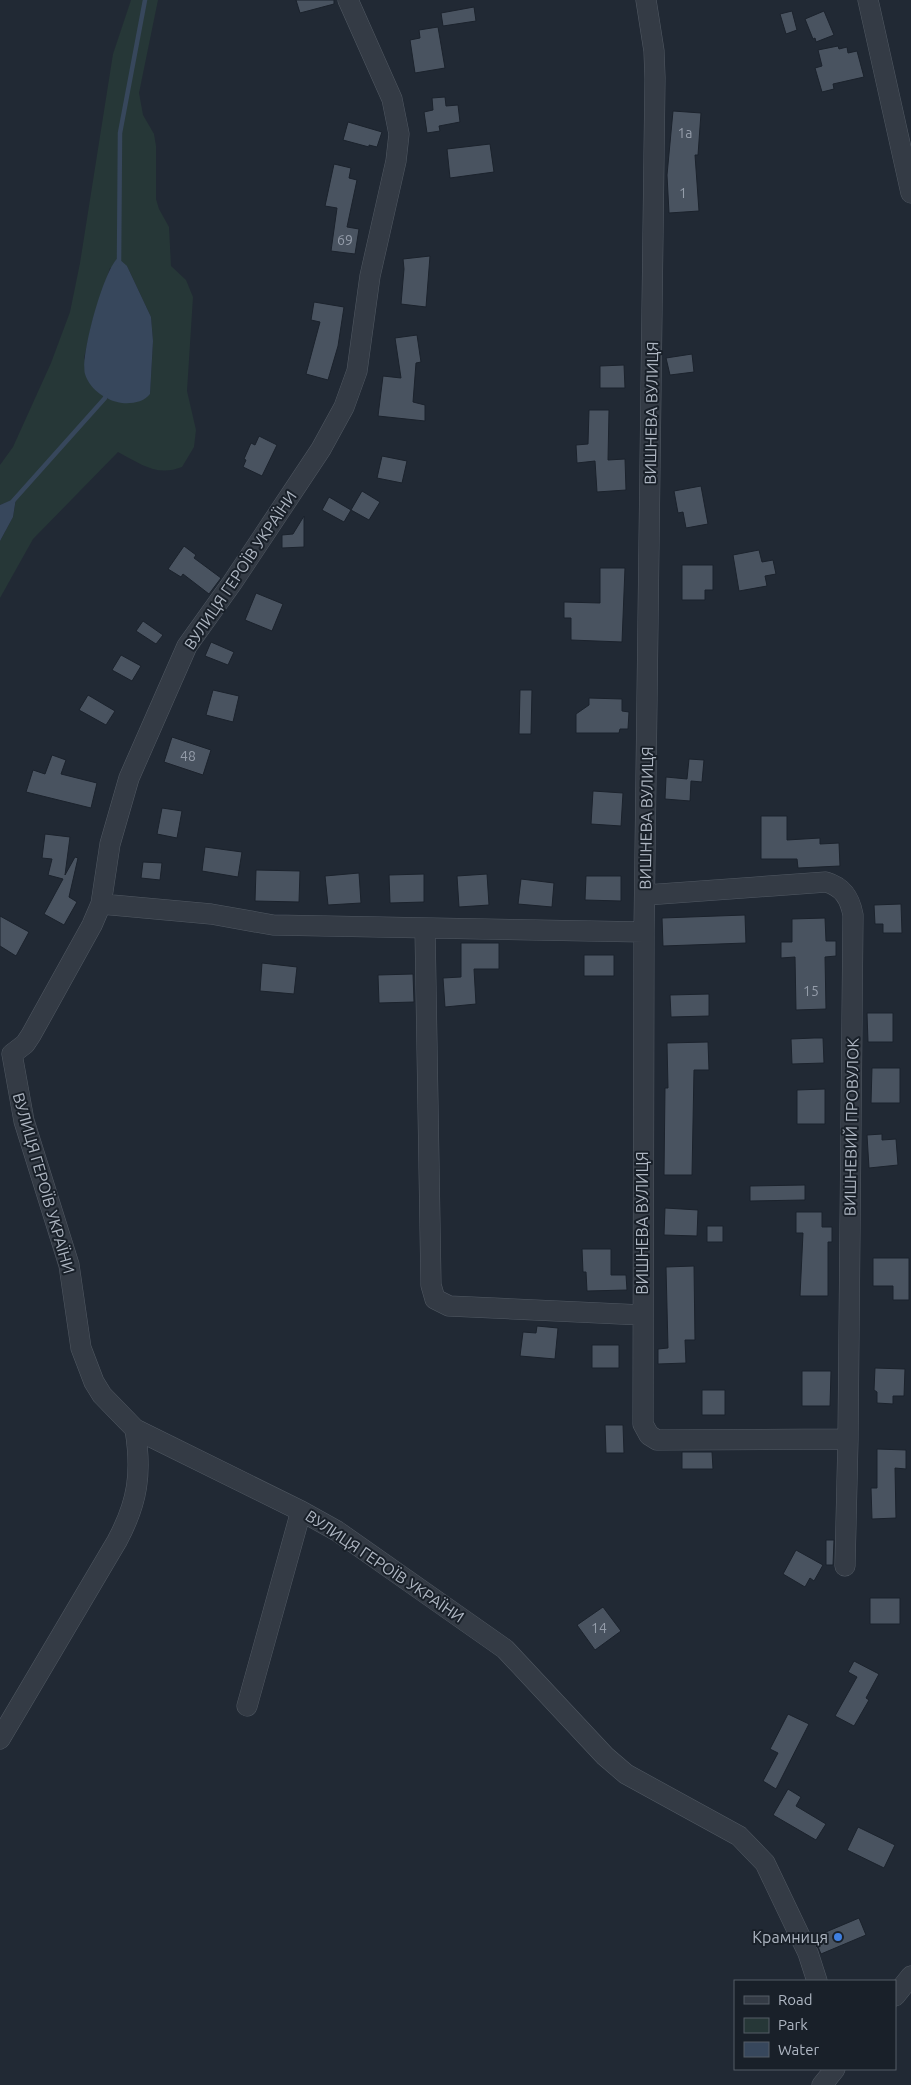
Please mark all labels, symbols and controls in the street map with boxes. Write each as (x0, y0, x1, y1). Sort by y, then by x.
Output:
house number: 1а (677, 125, 693, 141)
house number: 1 (679, 185, 687, 201)
house number: 69 (337, 232, 353, 248)
street label: ВИШНЕВА ВУЛИЦЯ (641, 341, 661, 485)
street label: ВУЛИЦЯ ГЕРОЇВ УКРАЇНИ (180, 487, 300, 653)
street label: ВИШНЕВА ВУЛИЦЯ (636, 746, 656, 890)
house number: 48 (180, 748, 196, 764)
house number: 15 (803, 983, 819, 999)
street label: ВИШНЕВИЙ ПРОВУЛОК (839, 1037, 862, 1216)
street label: ВУЛИЦЯ ГЕРОЇВ УКРАЇНИ (10, 1091, 78, 1275)
street label: ВИШНЕВА ВУЛИЦЯ (633, 1151, 651, 1295)
street label: ВУЛИЦЯ ГЕРОЇВ УКРАЇНИ (302, 1506, 468, 1626)
house number: 14 (591, 1620, 607, 1636)
place label: Крамниця (752, 1928, 828, 1946)
marker: Крамниця (832, 1931, 844, 1943)
legend (734, 1980, 896, 2070)
text: Road (778, 1991, 813, 2008)
text: Park (778, 2016, 808, 2033)
text: Water (778, 2041, 819, 2058)

